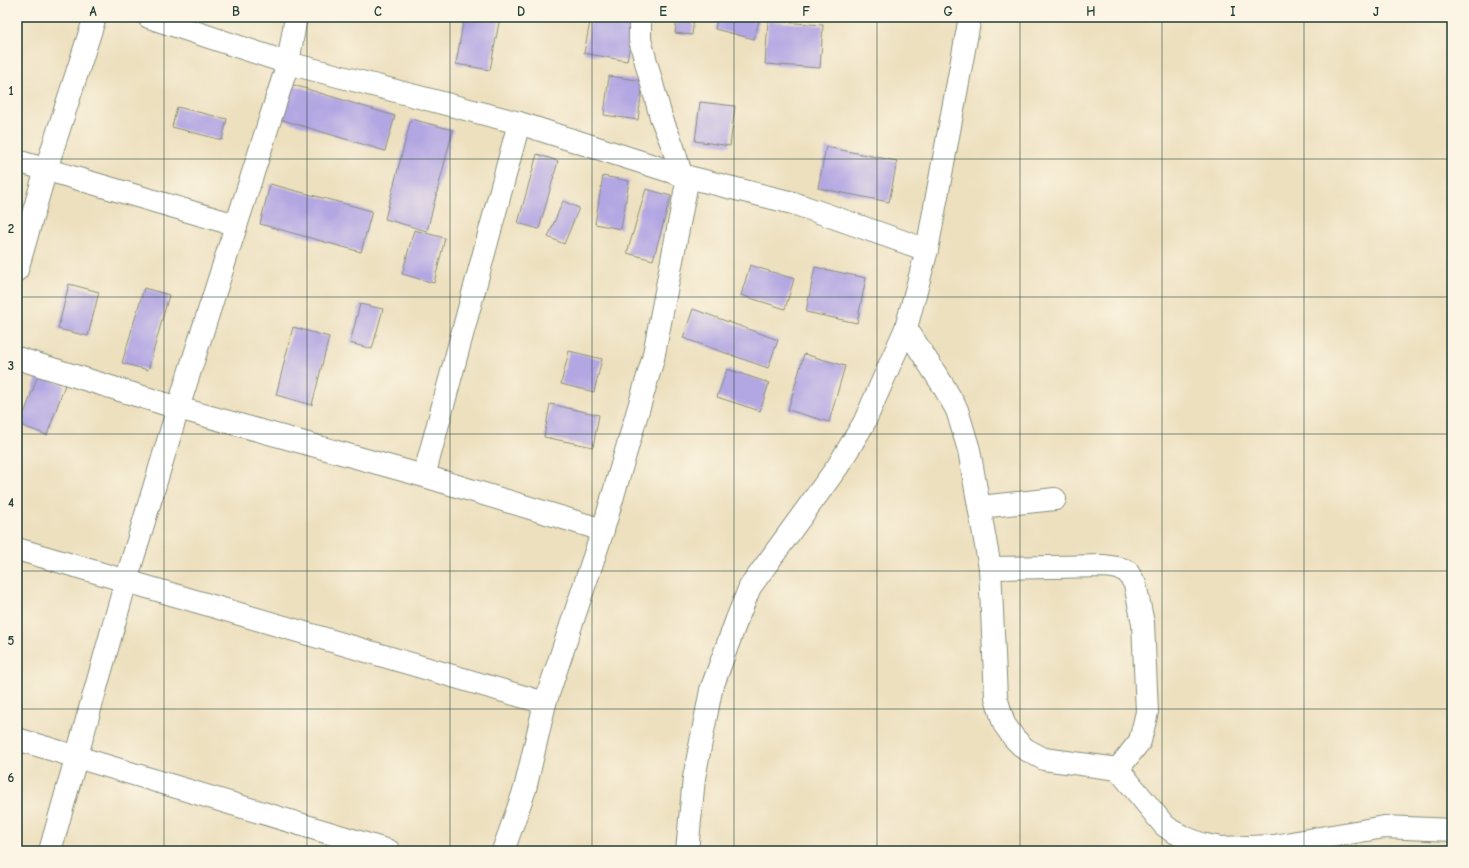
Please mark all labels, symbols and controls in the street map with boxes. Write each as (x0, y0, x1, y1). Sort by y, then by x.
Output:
text: A (89, 4, 97, 19)
text: B (232, 4, 240, 19)
text: C (374, 4, 382, 19)
text: D (517, 4, 525, 19)
text: E (659, 4, 667, 19)
text: F (802, 4, 810, 19)
text: G (943, 4, 953, 19)
text: H (1086, 4, 1096, 19)
text: I (1230, 4, 1236, 19)
text: J (1373, 4, 1379, 19)
text: 1 (8, 83, 14, 98)
text: 2 (8, 221, 14, 236)
text: 3 (8, 358, 14, 373)
text: 4 (8, 495, 14, 510)
text: 5 (8, 633, 15, 648)
text: 6 (8, 770, 15, 785)

